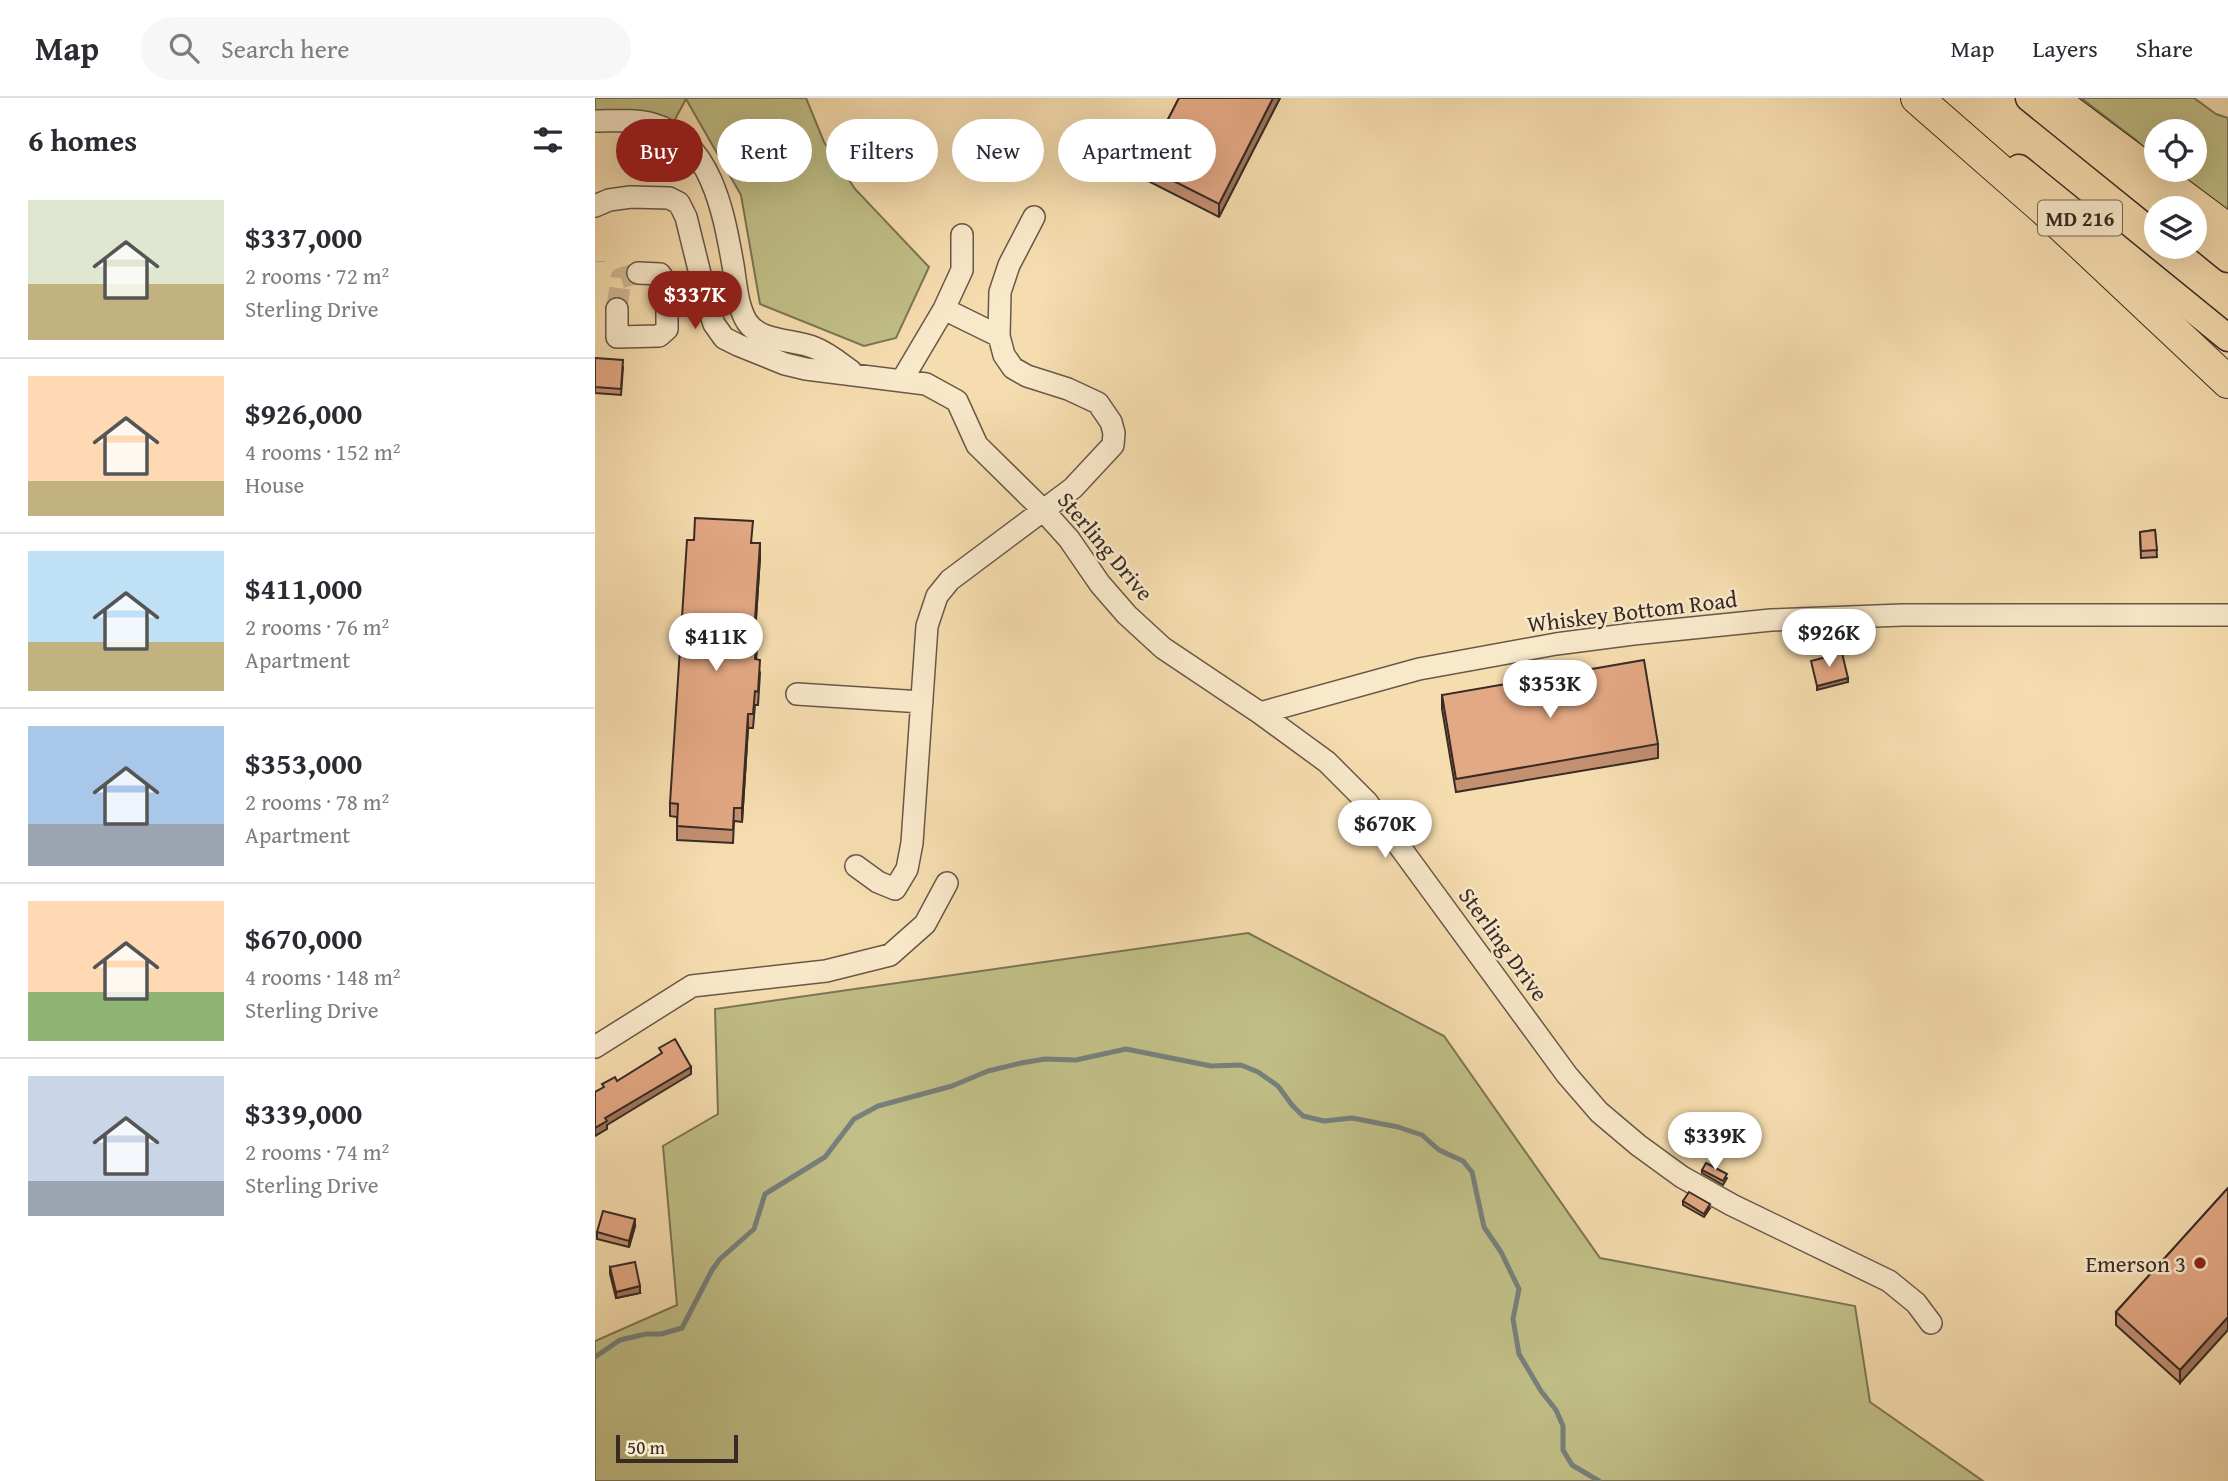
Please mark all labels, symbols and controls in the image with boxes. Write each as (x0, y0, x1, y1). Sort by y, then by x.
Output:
search box (141, 17, 631, 80)
text: Map (35, 24, 99, 72)
icon: search (165, 29, 203, 67)
text: Search here (221, 29, 349, 68)
text: Map (1951, 31, 1994, 66)
text: Layers (2032, 31, 2098, 66)
text: Share (2136, 31, 2193, 66)
text: 6 homes (28, 118, 137, 162)
chip: Buy (616, 119, 703, 182)
chip: Rent (717, 119, 812, 182)
chip: Filters (826, 119, 938, 182)
chip: New (952, 119, 1044, 182)
chip: Apartment (1058, 119, 1216, 182)
map controls (2144, 119, 2207, 259)
button: locate (2144, 119, 2207, 182)
icon: filters (529, 121, 567, 159)
button: layers (2144, 196, 2207, 259)
road number: MD 216 (2038, 200, 2122, 236)
text: $337,000 (245, 215, 362, 259)
icon: home (84, 228, 168, 312)
text: 2 rooms · 72 m² (245, 259, 389, 292)
pin: $337K (646, 272, 744, 331)
text: $337K (664, 277, 726, 310)
text: Sterling Drive (245, 292, 379, 325)
text: $926,000 (245, 391, 362, 435)
icon: home (84, 404, 168, 488)
text: 4 rooms · 152 m² (245, 435, 400, 468)
text: House (245, 468, 304, 501)
street label: Sterling Drive (1050, 484, 1162, 608)
text: $411,000 (245, 566, 362, 610)
icon: home (84, 579, 168, 663)
street label: Whiskey Bottom Road (1525, 582, 1740, 640)
text: 2 rooms · 76 m² (245, 610, 389, 643)
pin: $926K (1780, 610, 1878, 669)
pin: $411K (667, 614, 765, 673)
text: $926K (1798, 615, 1860, 648)
text: $411K (685, 619, 747, 652)
text: Apartment (245, 643, 350, 676)
pin: $353K (1501, 660, 1599, 720)
text: $353K (1519, 666, 1581, 699)
text: $353,000 (245, 741, 362, 785)
icon: home (84, 754, 168, 838)
text: 2 rooms · 78 m² (245, 785, 389, 818)
pin: $670K (1336, 800, 1434, 860)
text: $670K (1354, 806, 1416, 839)
text: Apartment (245, 818, 350, 851)
street label: Sterling Drive (1451, 880, 1557, 1008)
text: $670,000 (245, 916, 362, 960)
icon: home (84, 929, 168, 1013)
text: 4 rooms · 148 m² (245, 960, 400, 993)
text: Sterling Drive (245, 993, 379, 1026)
text: $339,000 (245, 1091, 362, 1135)
icon: home (84, 1104, 168, 1188)
pin: $339K (1666, 1112, 1764, 1172)
text: $339K (1684, 1118, 1746, 1151)
text: 2 rooms · 74 m² (245, 1135, 389, 1168)
text: Sterling Drive (245, 1168, 379, 1201)
place label: Emerson 3 (2085, 1247, 2186, 1280)
marker: Emerson 3 (2192, 1255, 2208, 1271)
scale bar (616, 1432, 739, 1464)
text: 50 m (627, 1433, 665, 1461)

